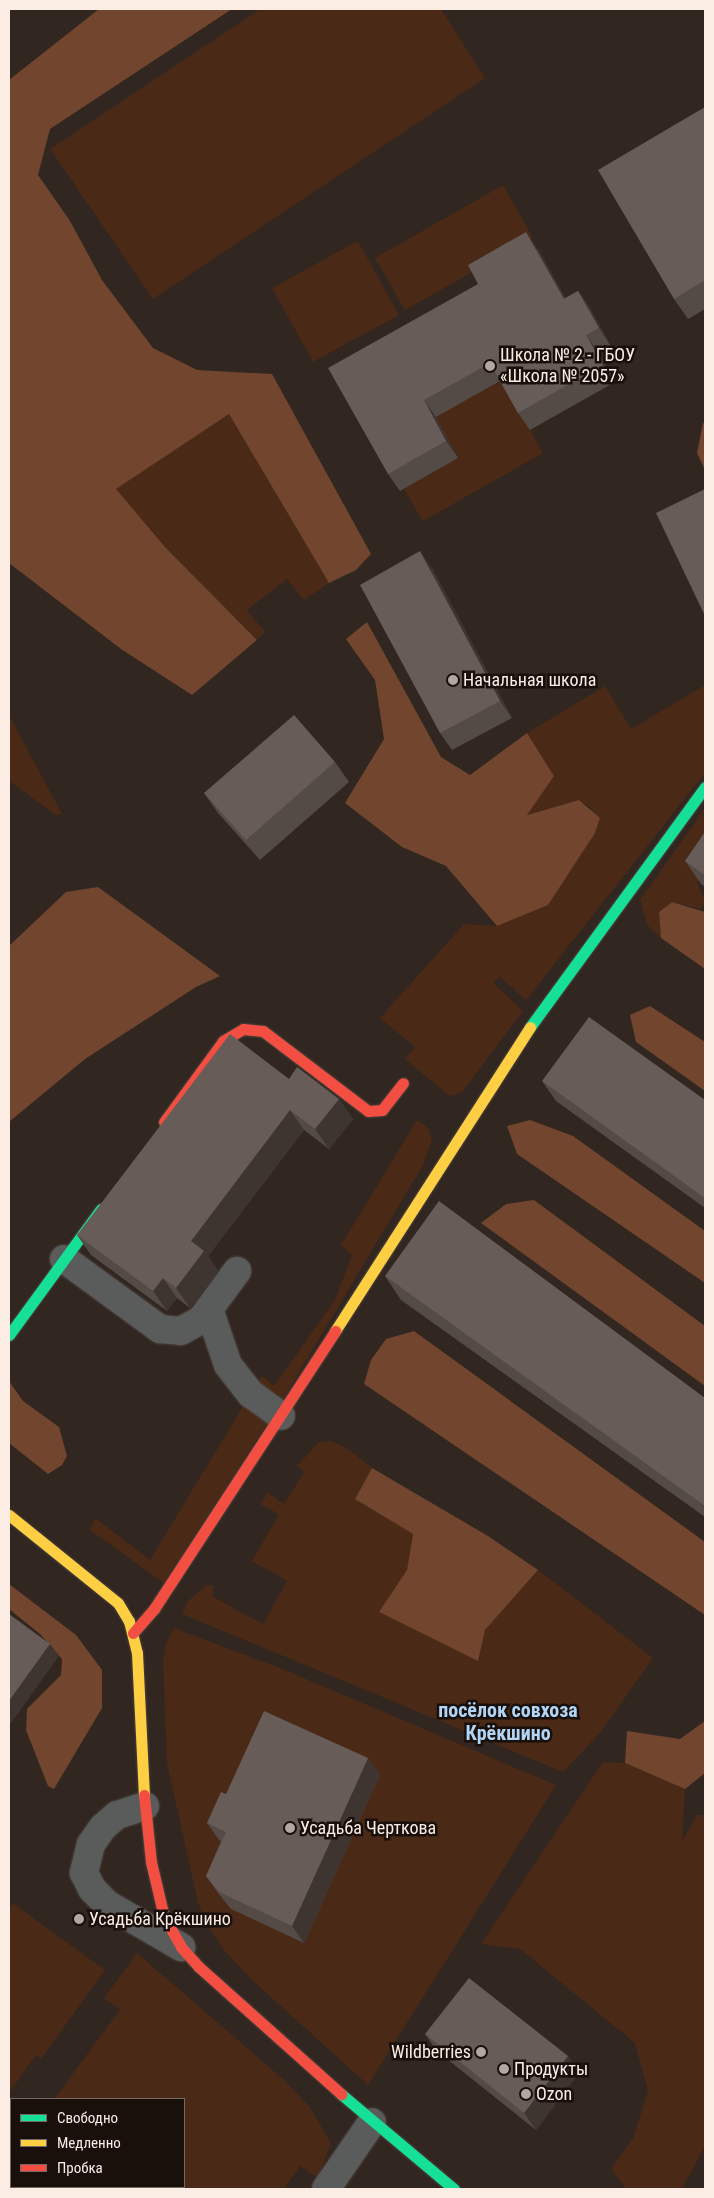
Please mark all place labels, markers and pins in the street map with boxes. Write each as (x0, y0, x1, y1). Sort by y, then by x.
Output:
place label: Школа № 2 - ГБОУ «Школа № 2057» (500, 345, 635, 388)
marker: Школа № 2 - ГБОУ «Школа № 2057» (484, 360, 496, 372)
place label: Начальная школа (463, 669, 596, 691)
marker: Начальная школа (447, 674, 459, 686)
place label: Усадьба Черткова (300, 1817, 436, 1839)
marker: Усадьба Черткова (284, 1822, 296, 1834)
place label: Усадьба Крёкшино (89, 1908, 231, 1930)
marker: Усадьба Крёкшино (73, 1913, 85, 1925)
place label: Wildberries (391, 2041, 471, 2063)
marker: Wildberries (475, 2046, 487, 2058)
place label: Продукты (514, 2058, 588, 2080)
marker: Продукты (498, 2063, 510, 2075)
place label: Ozon (536, 2083, 572, 2105)
marker: Ozon (520, 2088, 532, 2100)

